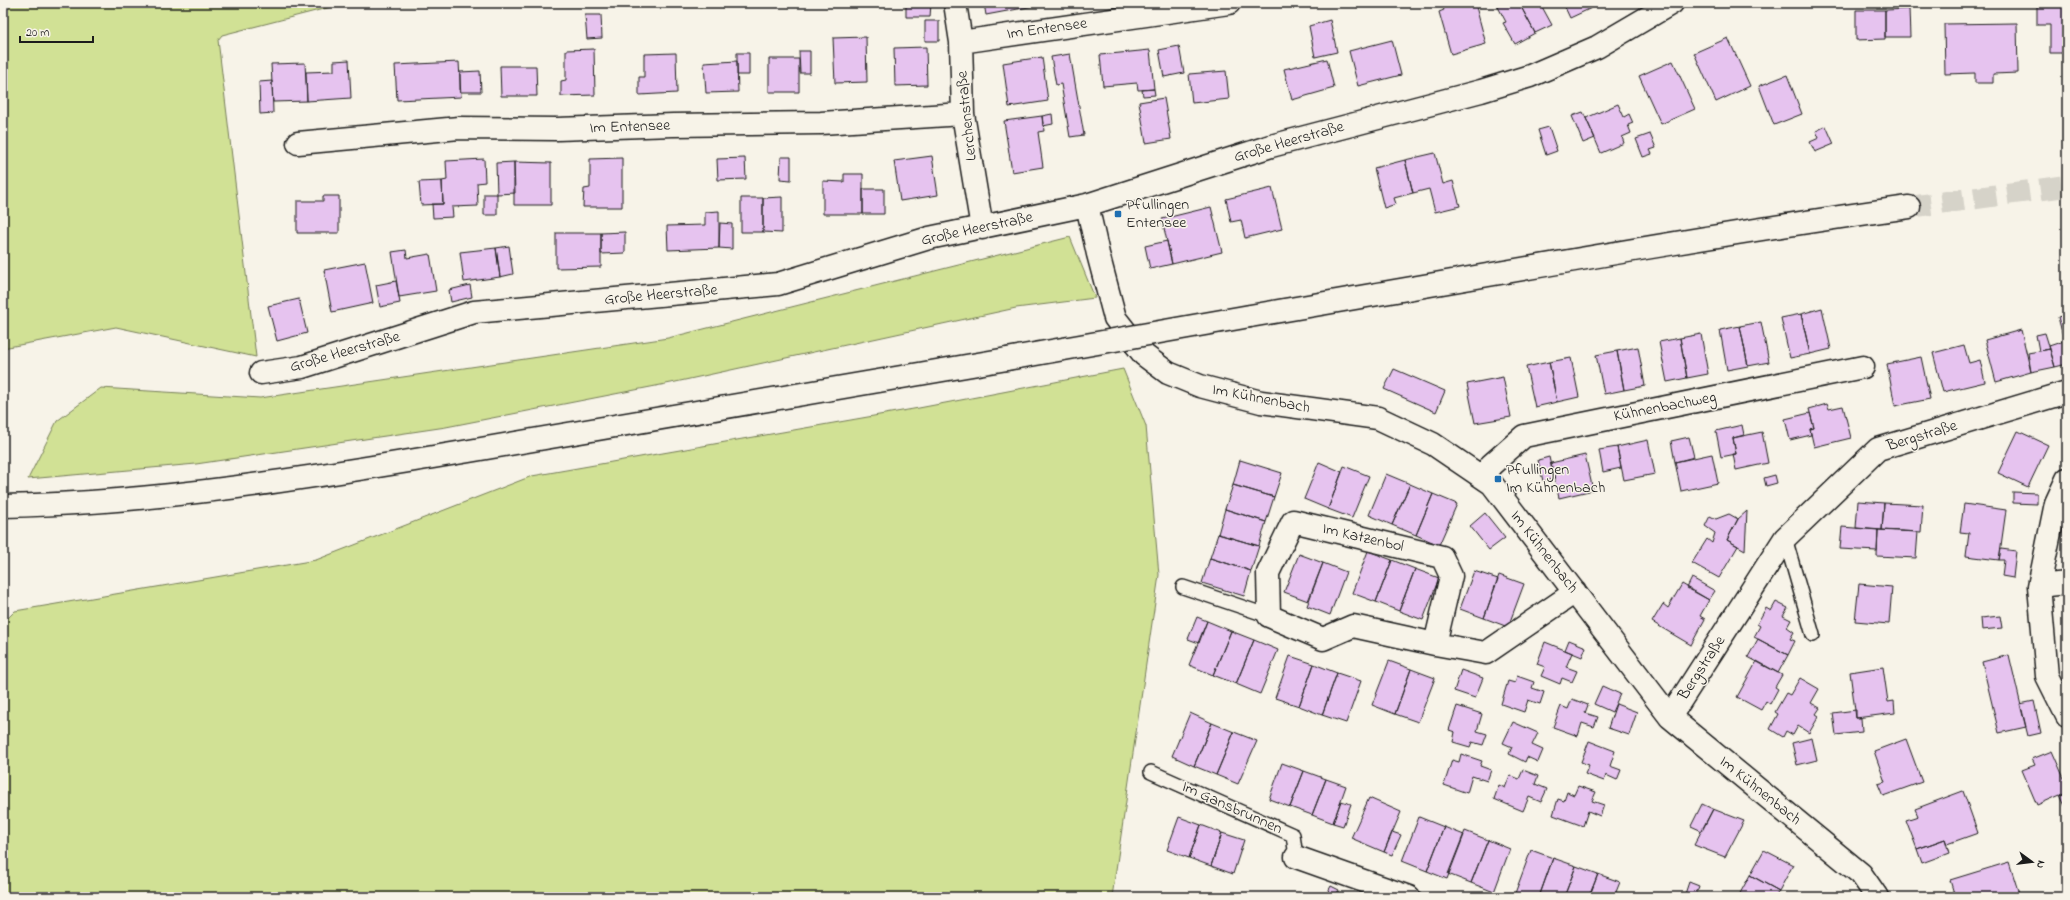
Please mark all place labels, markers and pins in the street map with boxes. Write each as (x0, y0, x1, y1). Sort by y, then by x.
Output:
place label: Pfullingen Entensee (1126, 193, 1189, 235)
marker: Pfullingen Entensee (1113, 209, 1123, 219)
place label: Pfullingen Im Kühnenbach (1506, 458, 1605, 500)
marker: Pfullingen Im Kühnenbach (1493, 474, 1503, 484)

